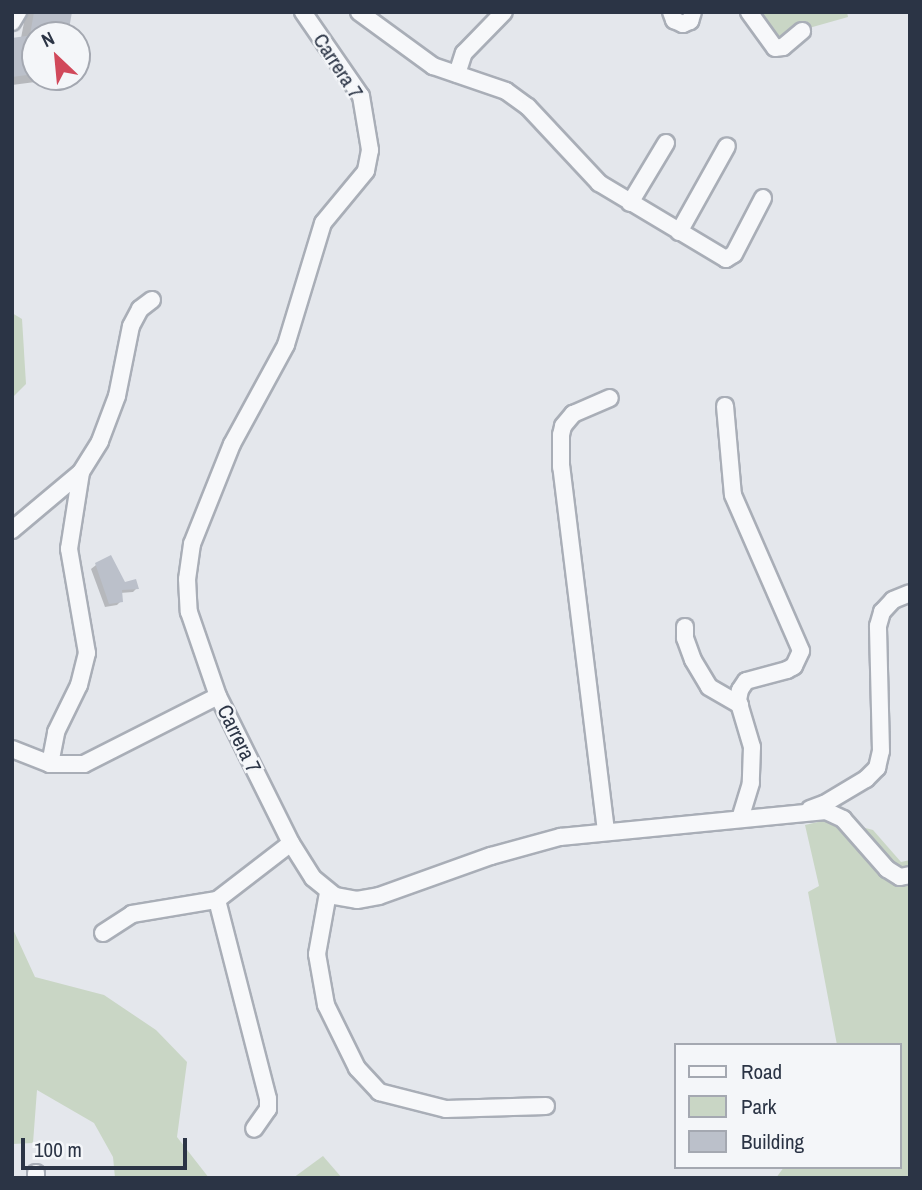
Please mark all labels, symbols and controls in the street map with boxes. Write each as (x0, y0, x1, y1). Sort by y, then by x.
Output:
north arrow (21, 21, 91, 91)
text: N (37, 25, 58, 53)
street label: Carrera 7 (308, 29, 368, 103)
street label: Carrera 7 (212, 701, 266, 777)
legend (674, 1043, 901, 1169)
text: Road (741, 1057, 782, 1086)
text: Park (741, 1092, 776, 1121)
scale bar (24, 1124, 191, 1168)
text: Building (741, 1127, 804, 1156)
text: 100 m (34, 1135, 82, 1164)

